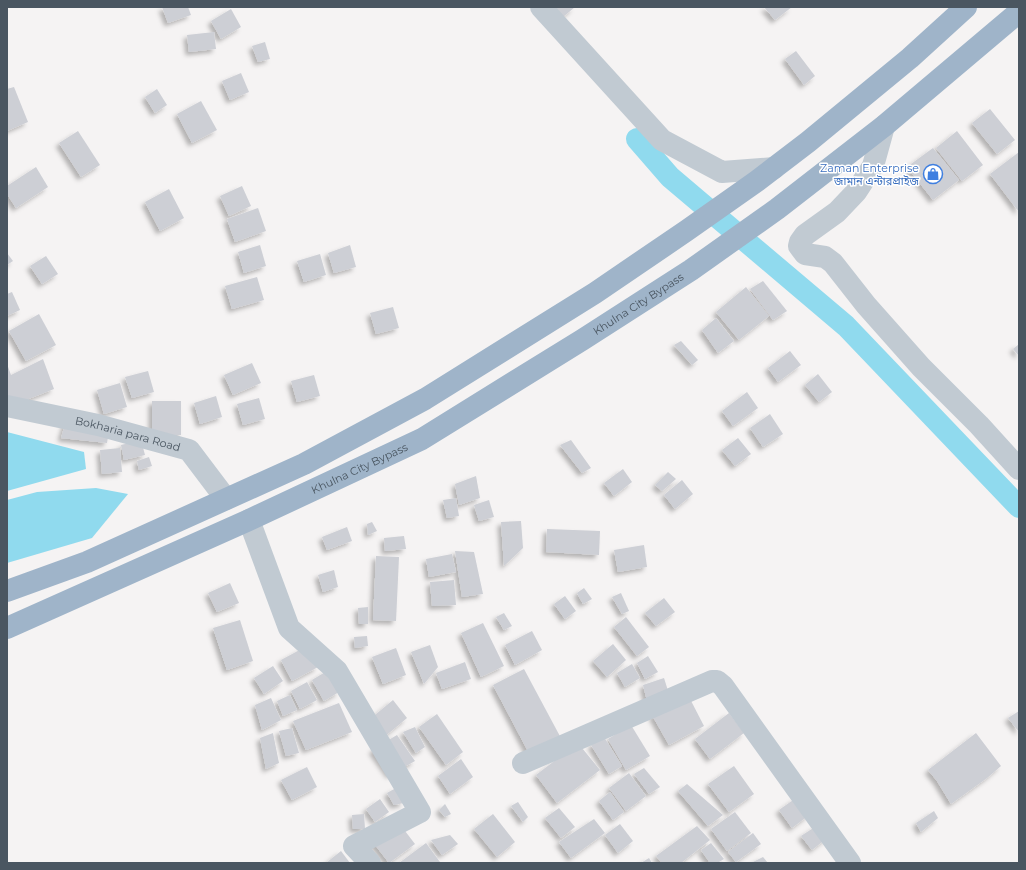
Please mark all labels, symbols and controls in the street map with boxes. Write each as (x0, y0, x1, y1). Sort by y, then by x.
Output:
place label: Zaman Enterprise জামান এন্টারপ্রাইজ (820, 161, 920, 188)
shop icon: Zaman Enterprise জামান এন্টারপ্রাইজ (922, 163, 944, 185)
street label: Khulna City Bypass (590, 269, 687, 338)
street label: Bokharia para Road (74, 413, 182, 454)
street label: Khulna City Bypass (309, 439, 411, 497)

